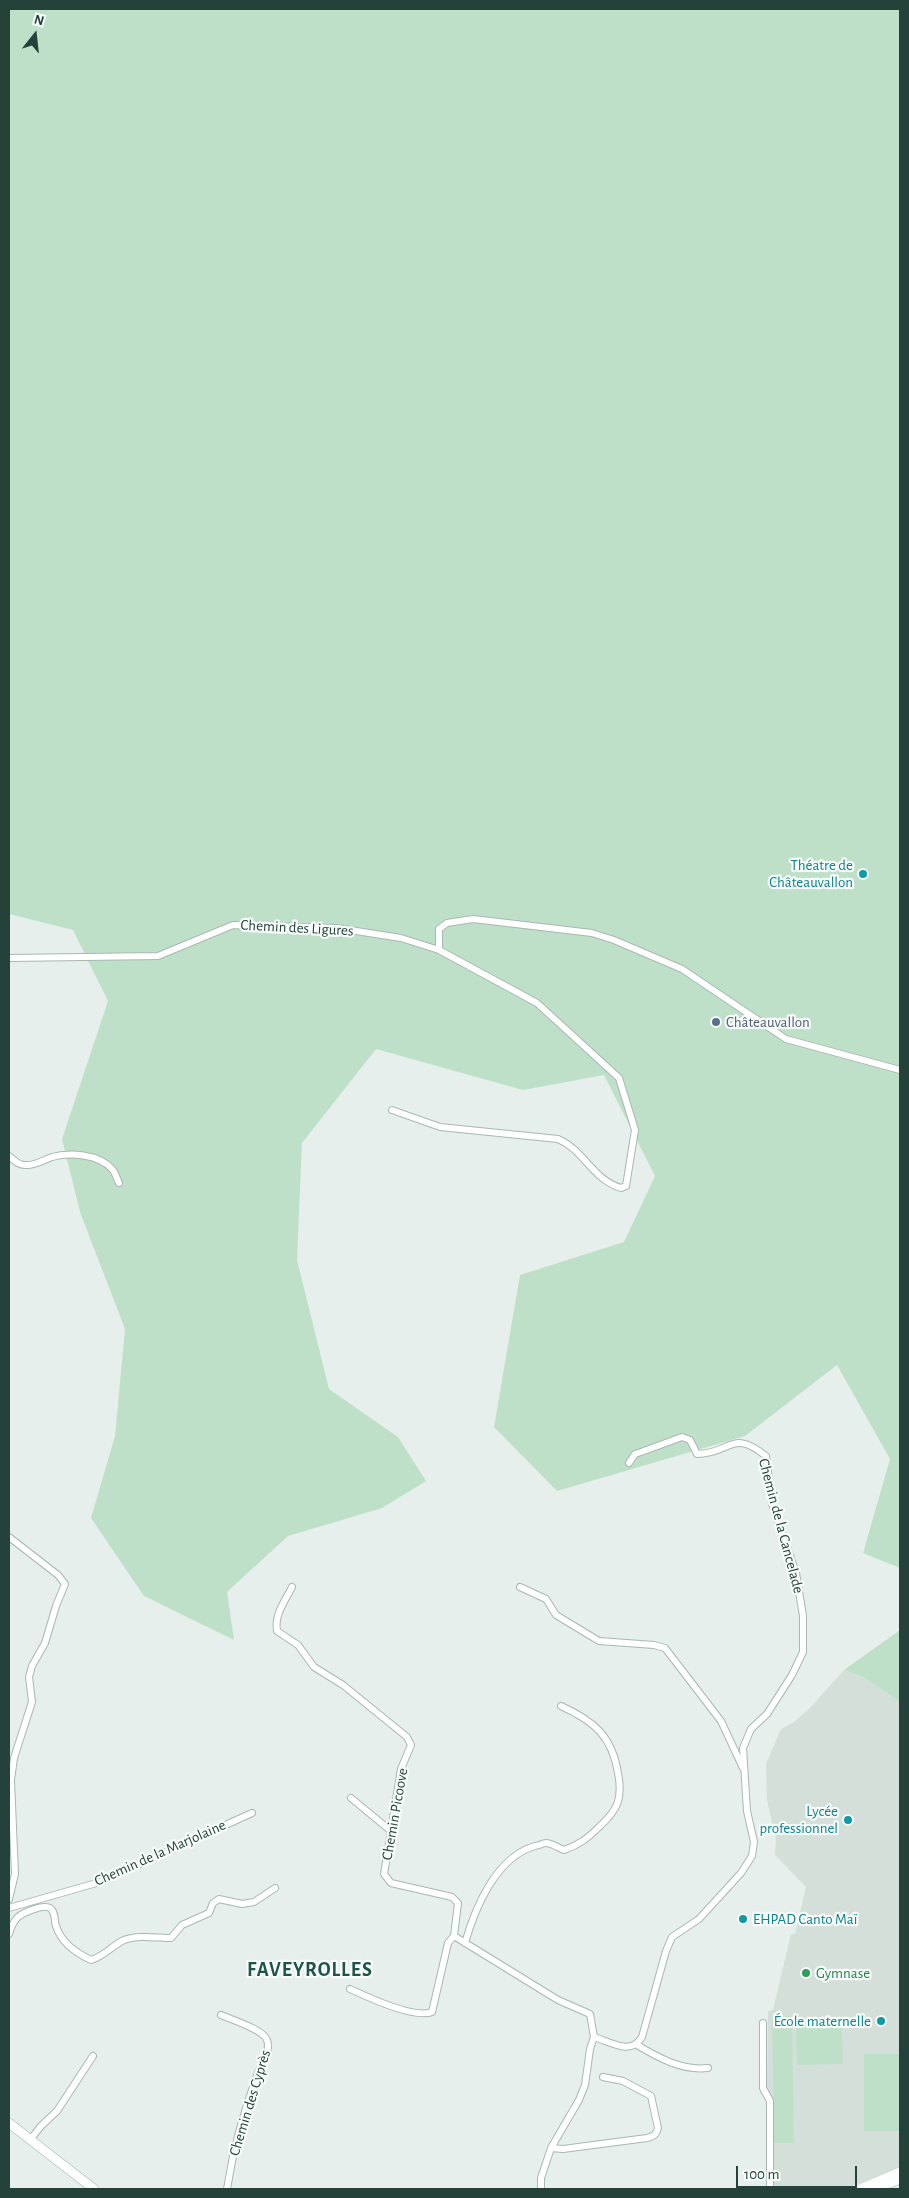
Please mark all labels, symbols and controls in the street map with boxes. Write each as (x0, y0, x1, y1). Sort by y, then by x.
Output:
north arrow (10, 10, 60, 60)
text: N (33, 13, 46, 29)
place label: Théatre de Châteauvallon (769, 856, 853, 891)
marker: Théatre de Châteauvallon (857, 868, 869, 880)
street label: Chemin des Ligures (240, 916, 354, 940)
place label: Châteauvallon (726, 1013, 810, 1031)
marker: Châteauvallon (710, 1016, 722, 1028)
street label: Chemin de la Cancelade (754, 1457, 808, 1595)
street label: Chemin Picoove (378, 1767, 412, 1861)
place label: Lycée professionnel (760, 1802, 838, 1837)
marker: Lycée professionnel (842, 1814, 854, 1826)
street label: Chemin de la Marjolaine (91, 1816, 229, 1890)
place label: EHPAD Canto Maï (753, 1910, 857, 1928)
marker: EHPAD Canto Maï (737, 1913, 749, 1925)
district label: FAVEYROLLES (246, 1958, 374, 1982)
place label: Gymnase (816, 1964, 870, 1982)
marker: Gymnase (800, 1967, 812, 1979)
place label: École maternelle (774, 2012, 871, 2030)
marker: École maternelle (875, 2015, 887, 2027)
street label: Chemin des Cyprès (225, 2048, 275, 2158)
scale bar (739, 2156, 860, 2188)
text: 100 m (744, 2167, 779, 2182)

